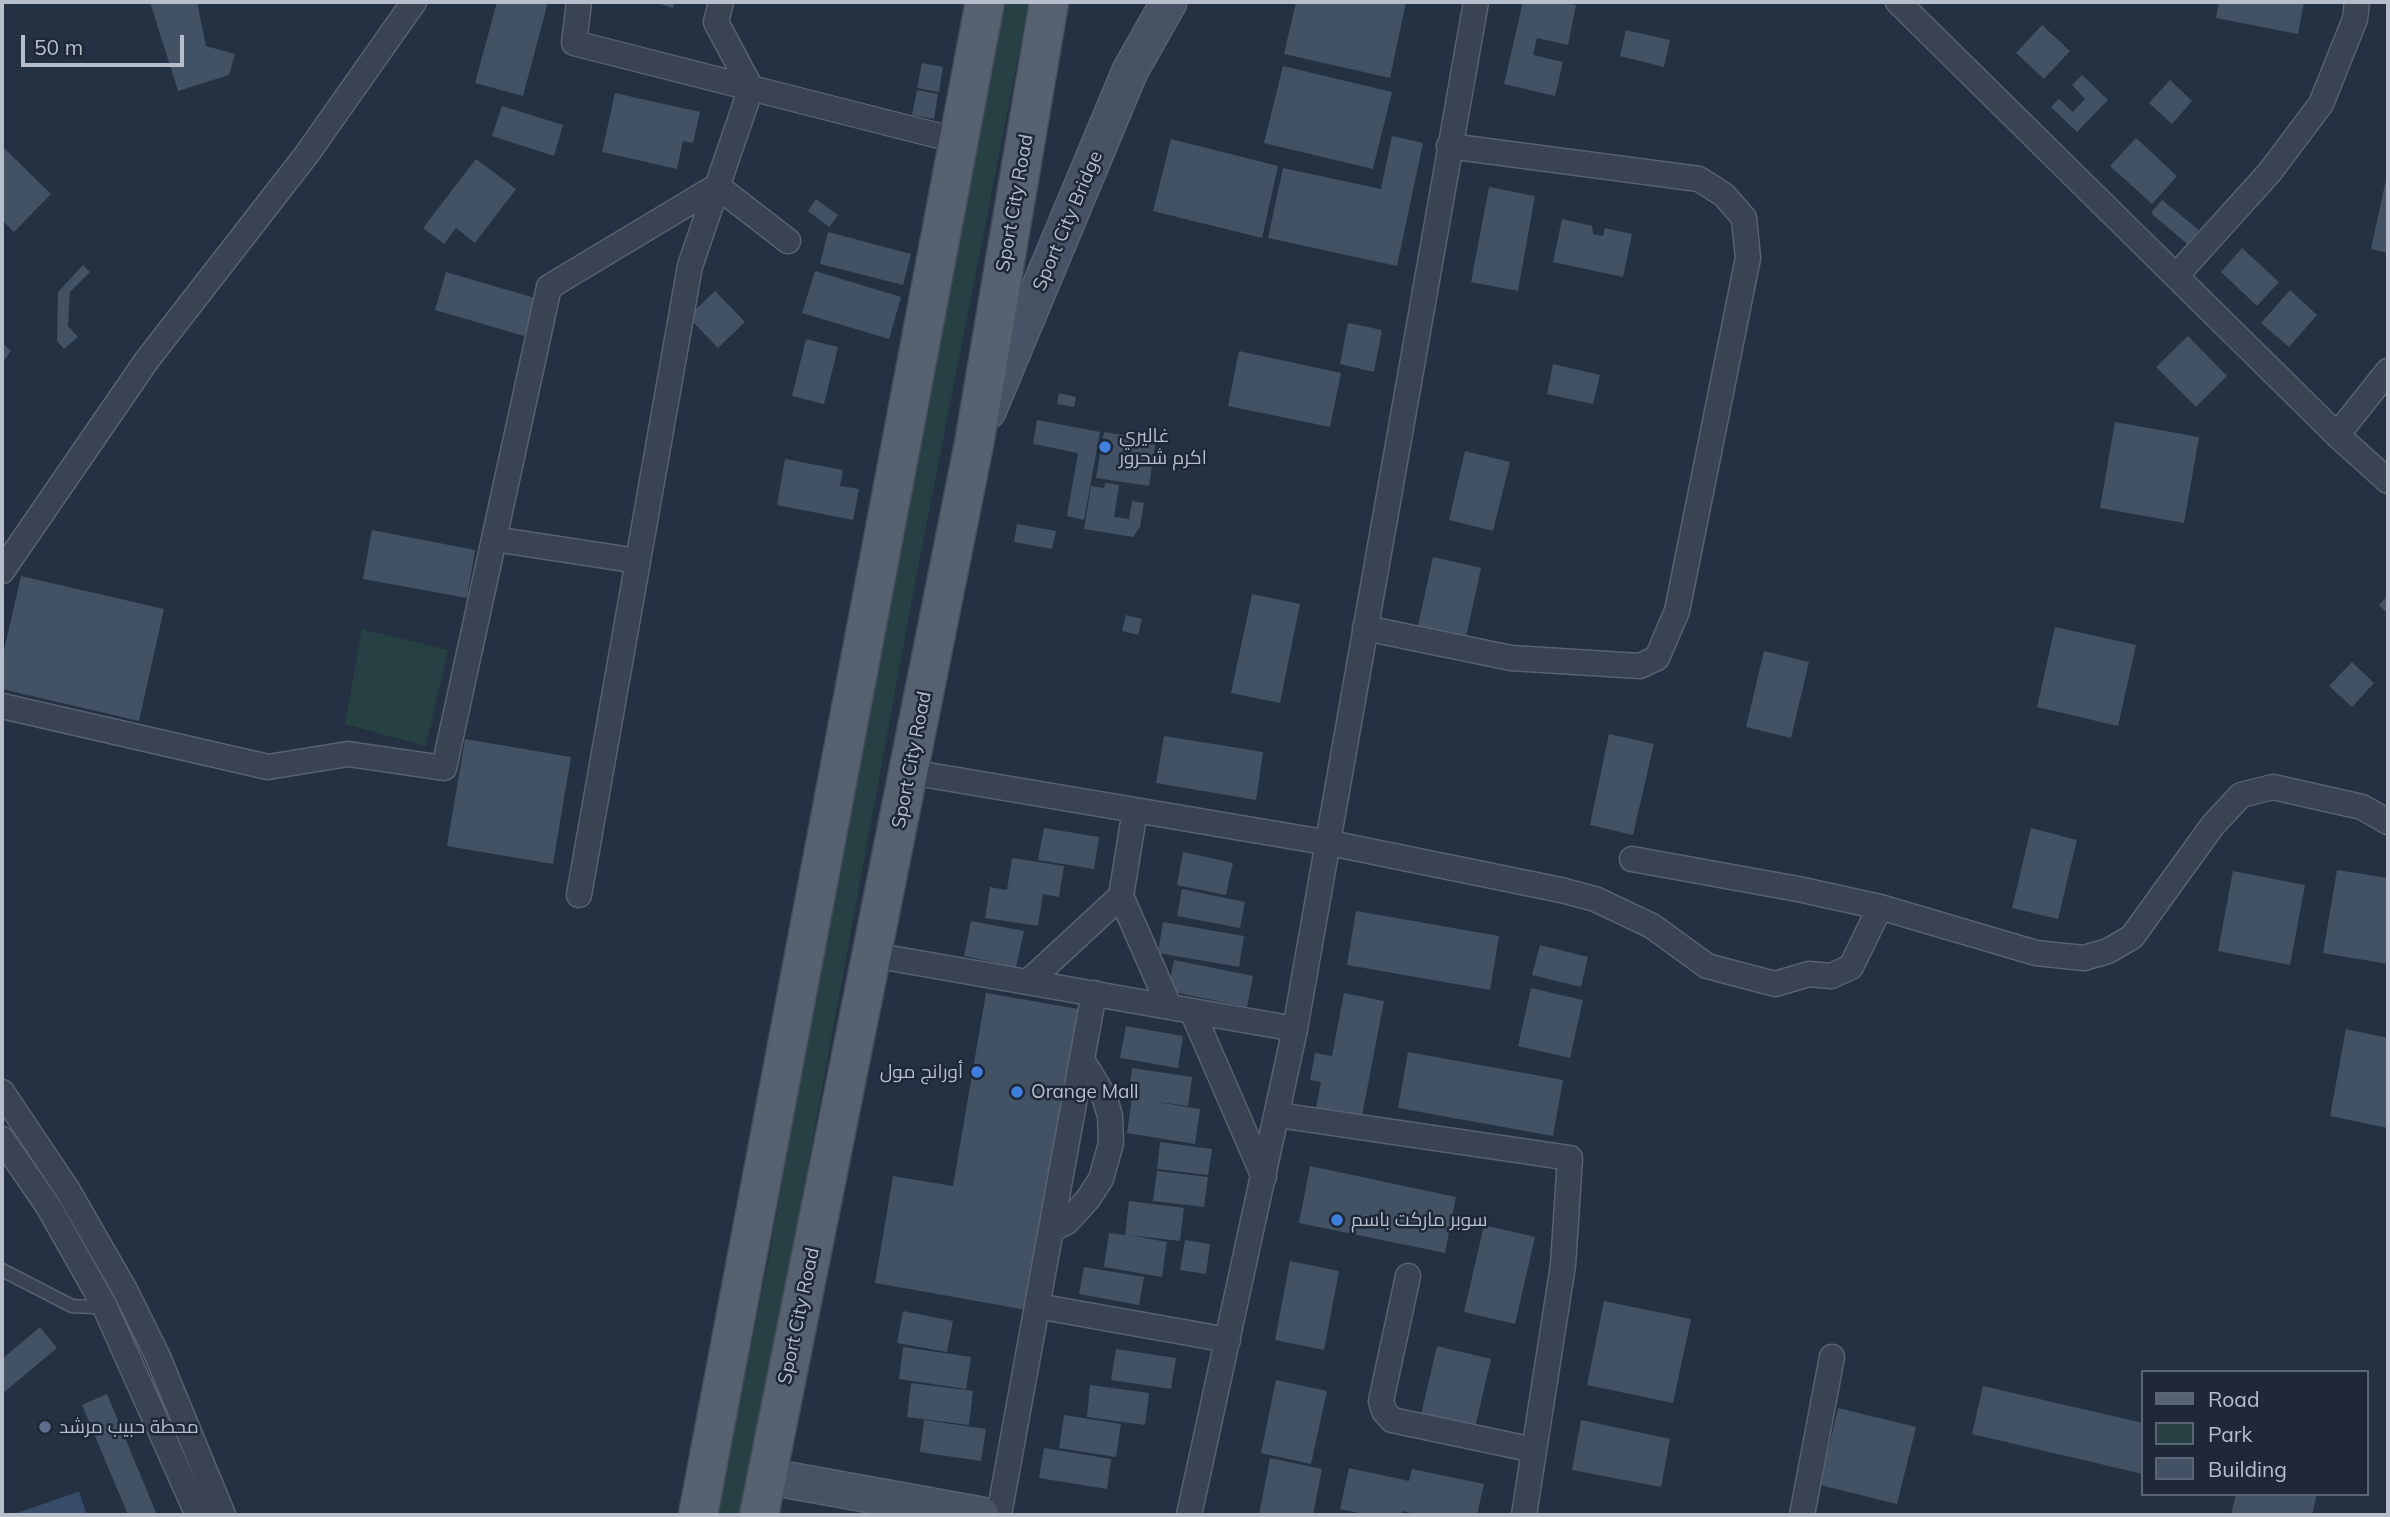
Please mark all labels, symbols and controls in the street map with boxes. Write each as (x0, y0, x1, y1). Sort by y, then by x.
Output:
scale bar (24, 21, 187, 65)
text: 50 m (34, 34, 83, 60)
street label: Sport City Road (992, 133, 1038, 273)
street label: Sport City Bridge (1028, 148, 1108, 294)
place label: غاليري اكرم شحرور (1119, 425, 1207, 469)
marker: غاليري اكرم شحرور (1097, 439, 1113, 455)
street label: Sport City Road (888, 690, 936, 830)
place label: أورانج مول (880, 1061, 963, 1083)
marker: أورانج مول (969, 1064, 985, 1080)
place label: Orange Mall (1031, 1081, 1139, 1103)
marker: Orange Mall (1009, 1084, 1025, 1100)
place label: سوبر ماركت باسم (1351, 1209, 1487, 1231)
marker: سوبر ماركت باسم (1329, 1212, 1345, 1228)
street label: Sport City Road (773, 1246, 825, 1386)
legend (2142, 1370, 2369, 1496)
text: Road (2208, 1386, 2259, 1412)
place label: محطة حبيب مرشد (59, 1416, 199, 1438)
marker: محطة حبيب مرشد (37, 1419, 53, 1435)
text: Park (2208, 1421, 2252, 1447)
text: Building (2208, 1456, 2287, 1482)

